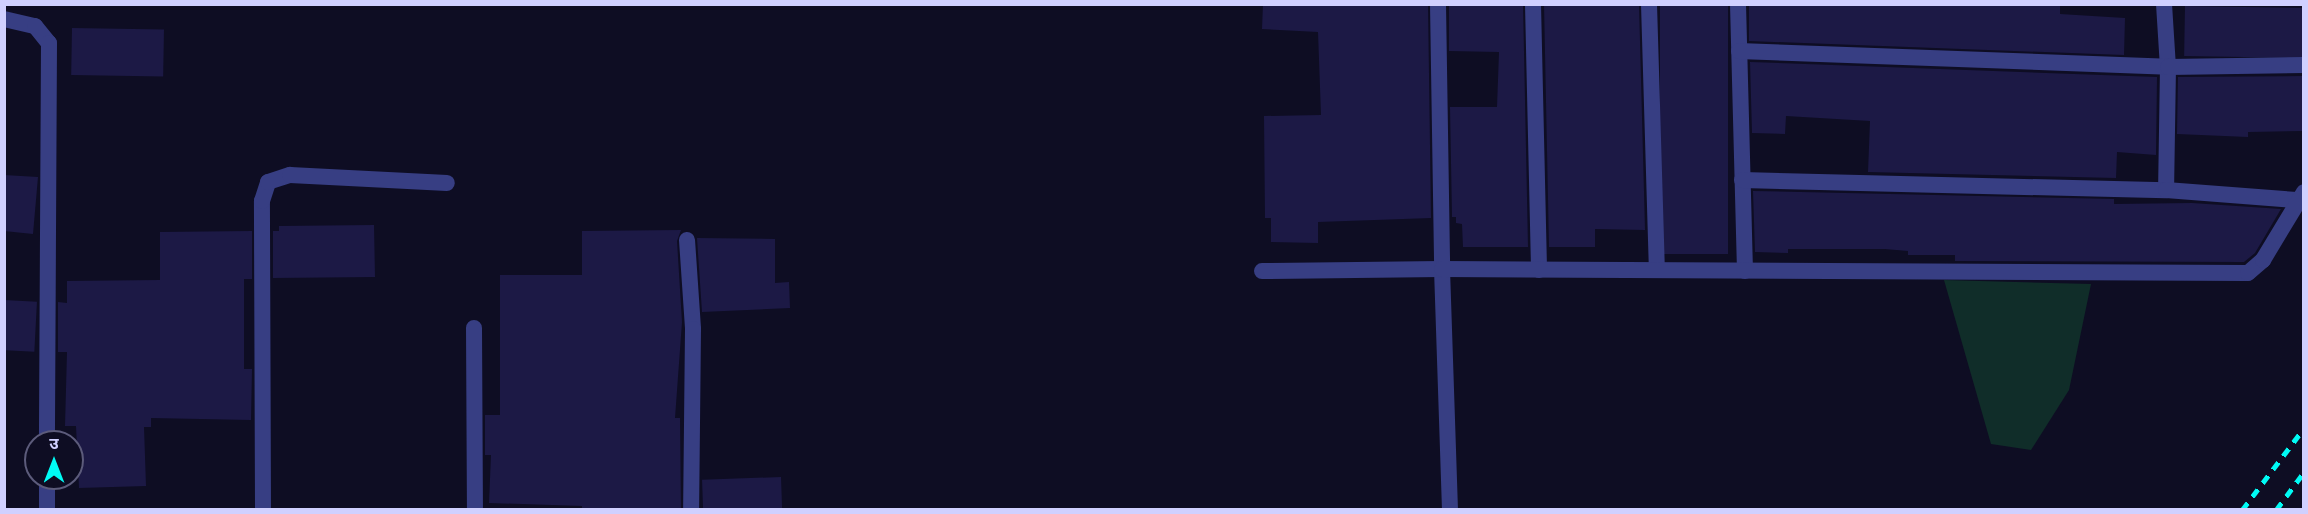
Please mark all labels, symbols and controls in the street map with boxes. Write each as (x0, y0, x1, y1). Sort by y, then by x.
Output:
north arrow (24, 430, 84, 490)
text: उ (49, 434, 59, 453)

